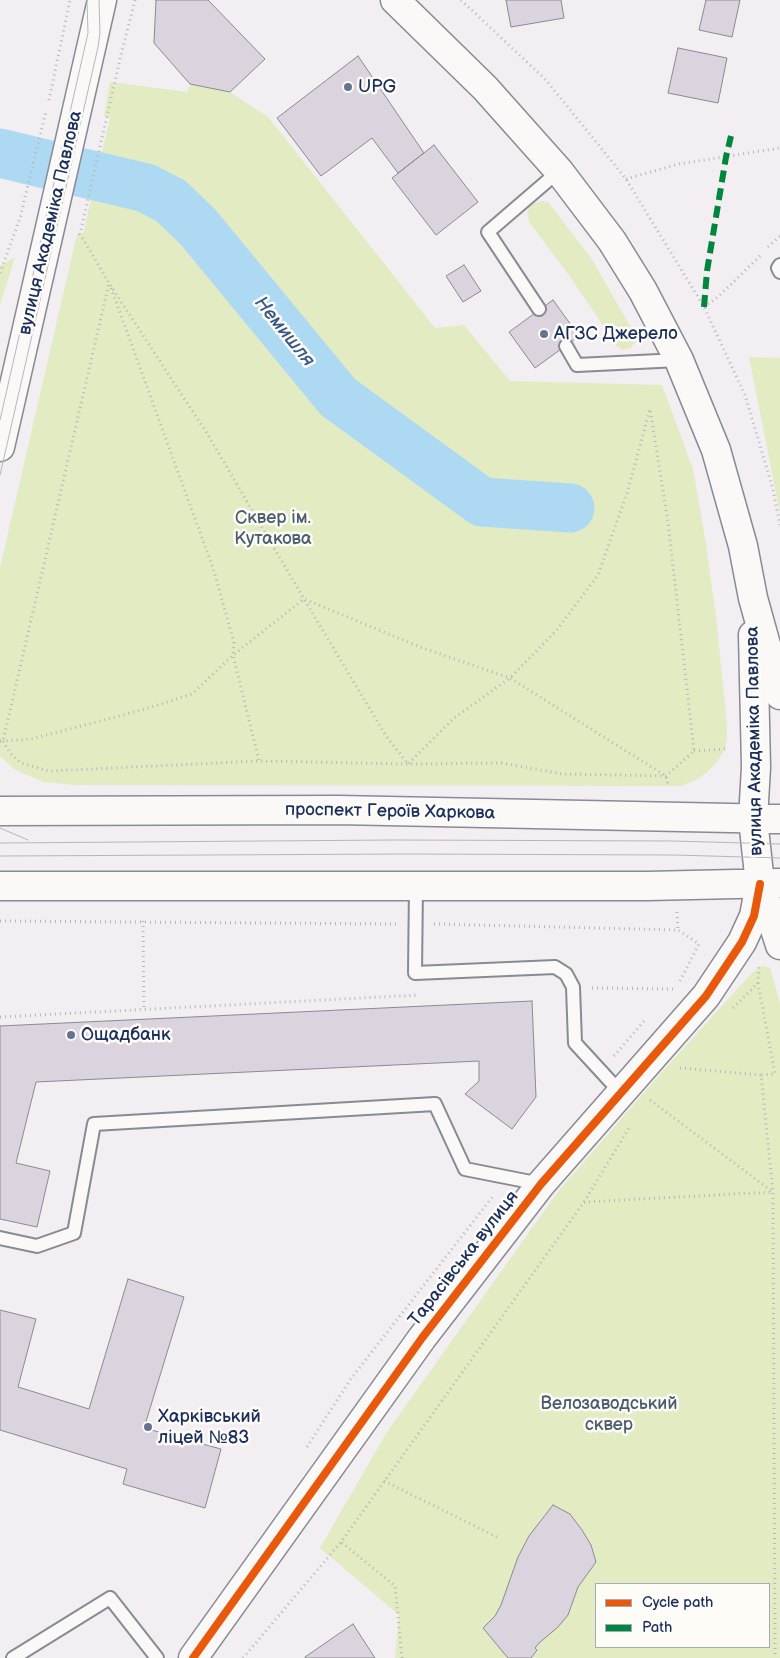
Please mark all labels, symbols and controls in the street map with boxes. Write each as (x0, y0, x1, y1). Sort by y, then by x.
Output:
place label: UPG (358, 76, 396, 98)
marker: UPG (342, 81, 354, 93)
street label: вулиця Академіка Павлова (15, 109, 87, 337)
water label: Немишля (249, 292, 319, 372)
place label: АГЗС Джерело (554, 323, 678, 345)
marker: АГЗС Джерело (538, 328, 550, 340)
park label: Сквер ім. Кутакова (234, 507, 312, 550)
street label: вулиця Академіка Павлова (742, 626, 768, 856)
street label: проспект Героїв Харкова (285, 799, 495, 825)
place label: Ощадбанк (81, 1024, 171, 1046)
marker: Ощадбанк (65, 1029, 77, 1041)
street label: Тарасівська вулиця (404, 1187, 524, 1331)
park label: Велозаводський сквер (540, 1393, 678, 1436)
place label: Харківський ліцей №83 (158, 1406, 261, 1448)
marker: Харківський ліцей №83 (142, 1421, 154, 1433)
legend (595, 1583, 770, 1648)
text: Cycle path (642, 1593, 713, 1612)
text: Path (642, 1618, 672, 1637)

